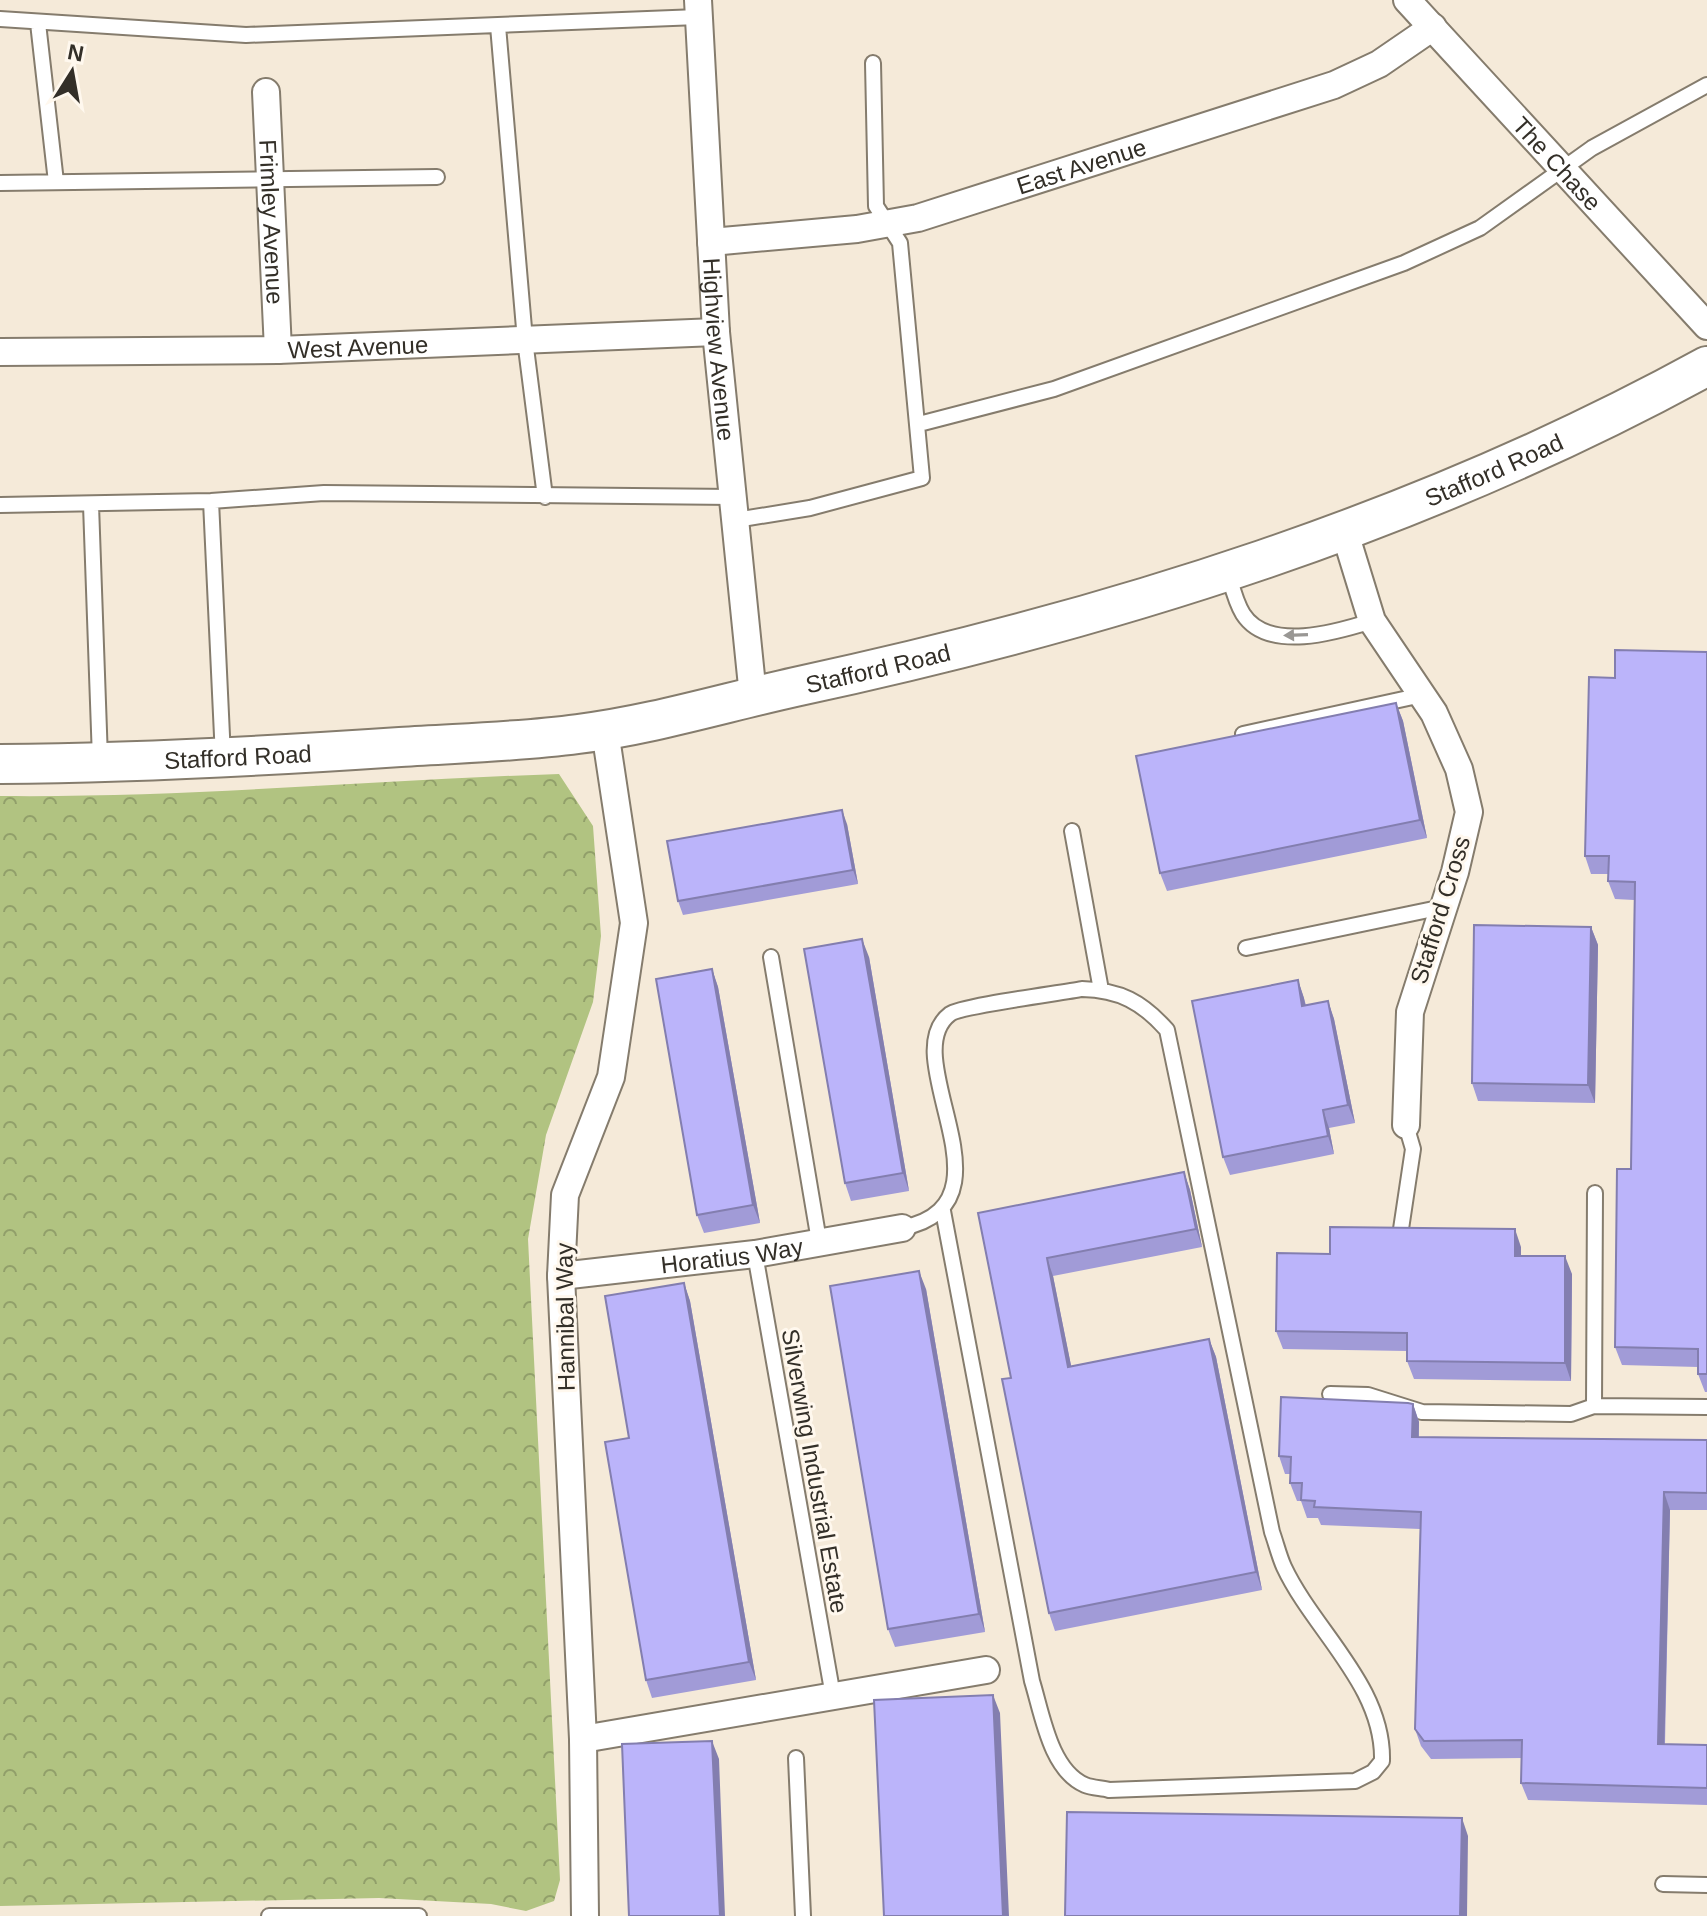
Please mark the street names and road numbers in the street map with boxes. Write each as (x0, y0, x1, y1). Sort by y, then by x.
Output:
street label: The Chase (1508, 111, 1607, 216)
street label: East Avenue (1013, 132, 1149, 199)
street label: Frimley Avenue (255, 139, 289, 305)
street label: Highview Avenue (698, 257, 740, 442)
street label: West Avenue (287, 330, 429, 363)
street label: Stafford Road (1421, 428, 1567, 511)
street label: Stafford Road (803, 638, 953, 698)
street label: Stafford Road (164, 739, 312, 774)
street label: Stafford Cross (1405, 833, 1475, 987)
street label: Horatius Way (659, 1232, 805, 1278)
street label: Hannibal Way (550, 1243, 580, 1391)
street label: Silverwing Industrial Estate (777, 1327, 853, 1615)

